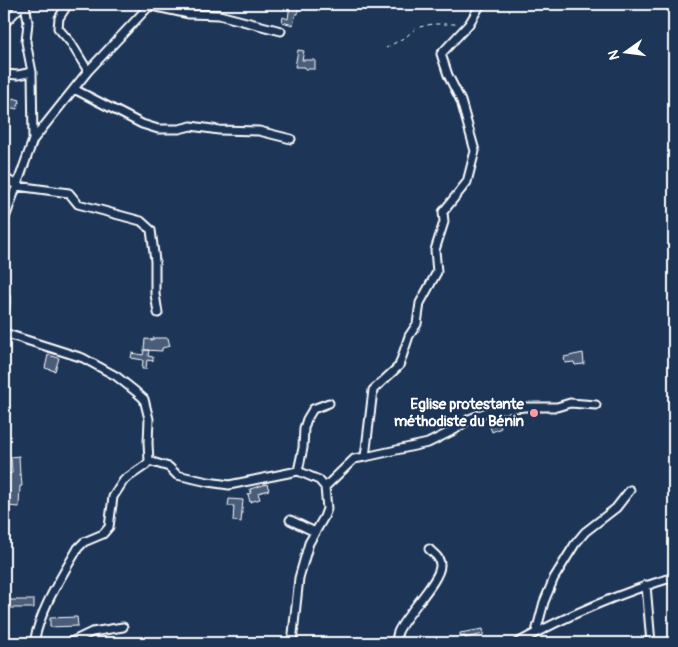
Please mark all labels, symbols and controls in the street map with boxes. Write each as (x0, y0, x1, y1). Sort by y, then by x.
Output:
north arrow (600, 28, 650, 78)
text: N (604, 48, 623, 62)
place label: Eglise protestante méthodiste du Bénin (394, 395, 525, 431)
marker: Eglise protestante méthodiste du Bénin (528, 407, 540, 419)

